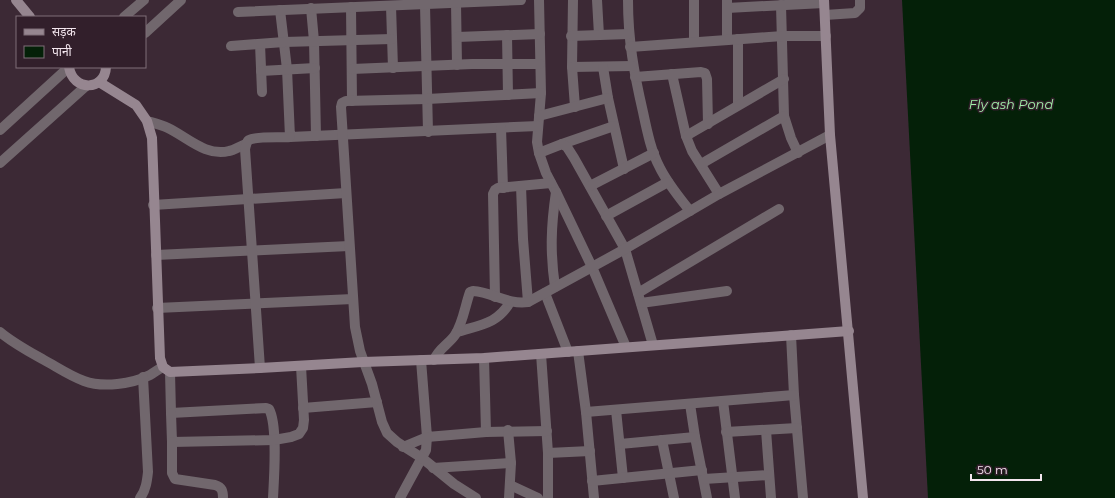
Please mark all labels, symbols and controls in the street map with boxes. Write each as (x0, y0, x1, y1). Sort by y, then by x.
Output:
legend (16, 16, 146, 68)
text: सड़क (52, 24, 77, 39)
text: पानी (52, 44, 73, 59)
water label: Fly ash Pond (969, 96, 1053, 112)
scale bar (971, 456, 1041, 482)
text: 50 m (977, 462, 1008, 477)

